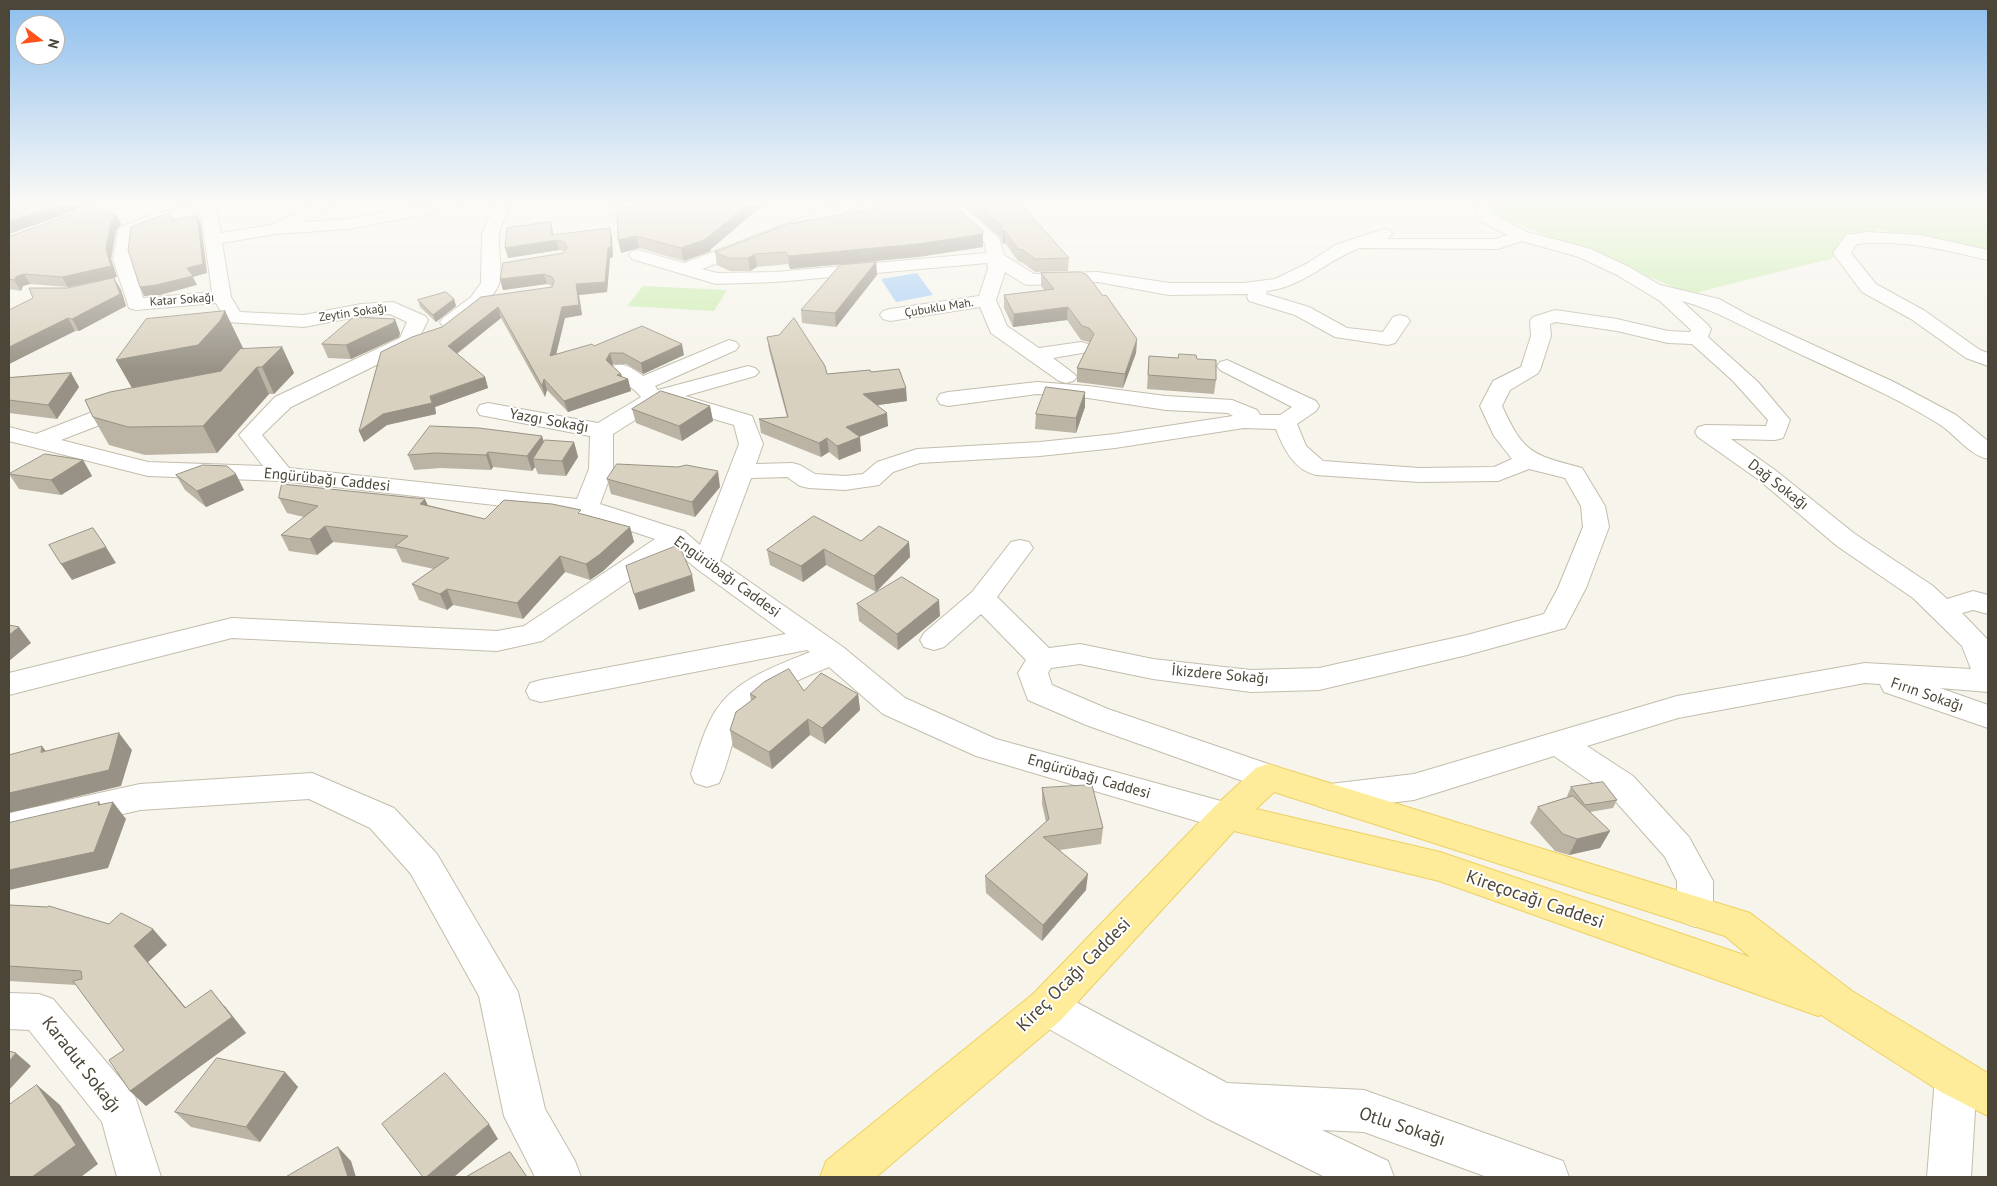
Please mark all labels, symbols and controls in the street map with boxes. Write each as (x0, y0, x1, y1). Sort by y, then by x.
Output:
north arrow (15, 15, 65, 65)
text: N (44, 37, 63, 50)
street label: Katar Sokağı (149, 291, 215, 309)
street label: Çubuklu Mah. (904, 295, 974, 321)
street label: Zeytin Sokağı (318, 301, 388, 325)
street label: Yazgı Sokağı (508, 405, 590, 437)
street label: Dağ Sokağı (1744, 456, 1812, 514)
street label: Engürübağı Caddesi (263, 464, 391, 496)
street label: Engürübağı Caddesi (670, 532, 784, 622)
street label: İkizdere Sokağı (1171, 662, 1269, 688)
street label: Fırın Sokağı (1888, 674, 1966, 716)
street label: Engürübağı Caddesi (1025, 751, 1153, 803)
street label: Kireçocağı Caddesi (1463, 866, 1607, 934)
street label: Kireç Ocağı Caddesi (1013, 914, 1135, 1036)
street label: Karadut Sokağı (37, 1013, 125, 1117)
street label: Otlu Sokağı (1356, 1103, 1448, 1151)

